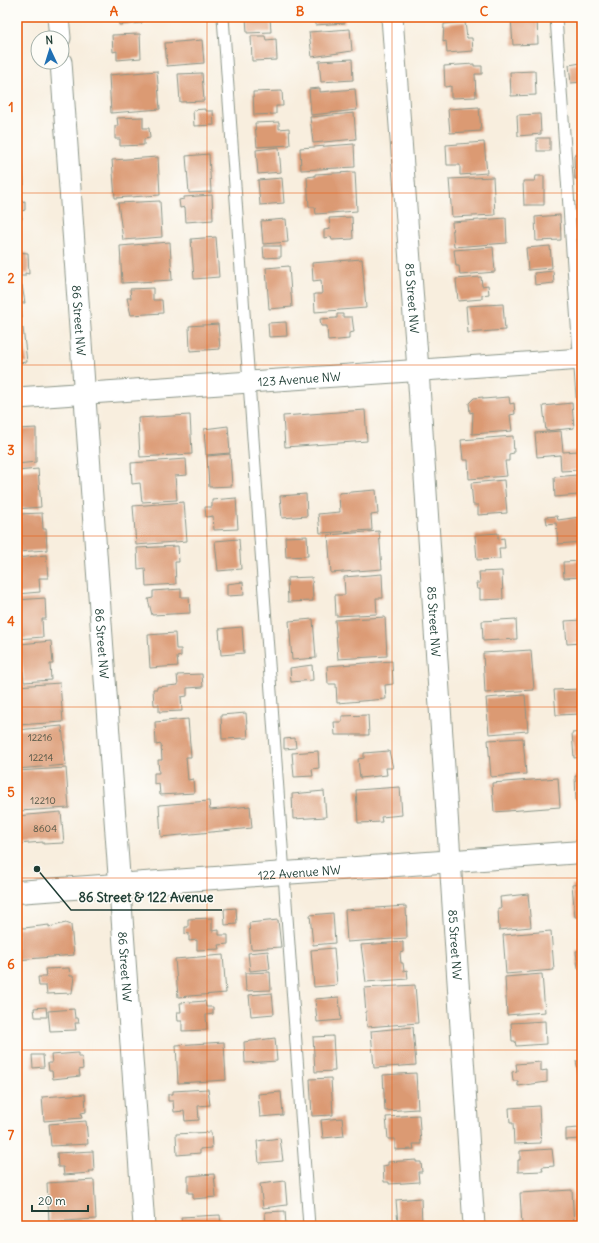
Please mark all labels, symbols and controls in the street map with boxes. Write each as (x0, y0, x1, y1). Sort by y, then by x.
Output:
text: A (110, 3, 119, 20)
text: B (296, 3, 305, 20)
text: C (480, 3, 489, 20)
north arrow (30, 30, 70, 70)
text: N (45, 33, 54, 47)
text: 1 (8, 99, 14, 116)
street label: 85 Street NW (403, 262, 423, 334)
text: 2 (7, 270, 15, 287)
street label: 86 Street NW (69, 284, 89, 356)
street label: 123 Avenue NW (257, 368, 342, 389)
text: 3 (7, 442, 15, 459)
street label: 85 Street NW (425, 586, 444, 657)
street label: 86 Street NW (92, 608, 112, 679)
text: 4 (7, 613, 15, 630)
house number: 12216 (28, 731, 53, 744)
house number: 12214 (29, 751, 54, 764)
text: 5 (7, 784, 15, 801)
house number: 12210 (30, 794, 56, 807)
house number: 8604 (33, 822, 57, 835)
street label: 122 Avenue NW (257, 862, 341, 882)
callout: 86 Street & 122 Avenue (71, 885, 222, 910)
text: 86 Street & 122 Avenue (79, 889, 214, 906)
street label: 85 Street NW (446, 909, 465, 981)
street label: 86 Street NW (116, 931, 136, 1003)
text: 6 (7, 956, 15, 973)
text: 7 (8, 1127, 15, 1144)
scale bar (32, 1187, 88, 1213)
text: 20 m (38, 1193, 66, 1208)

